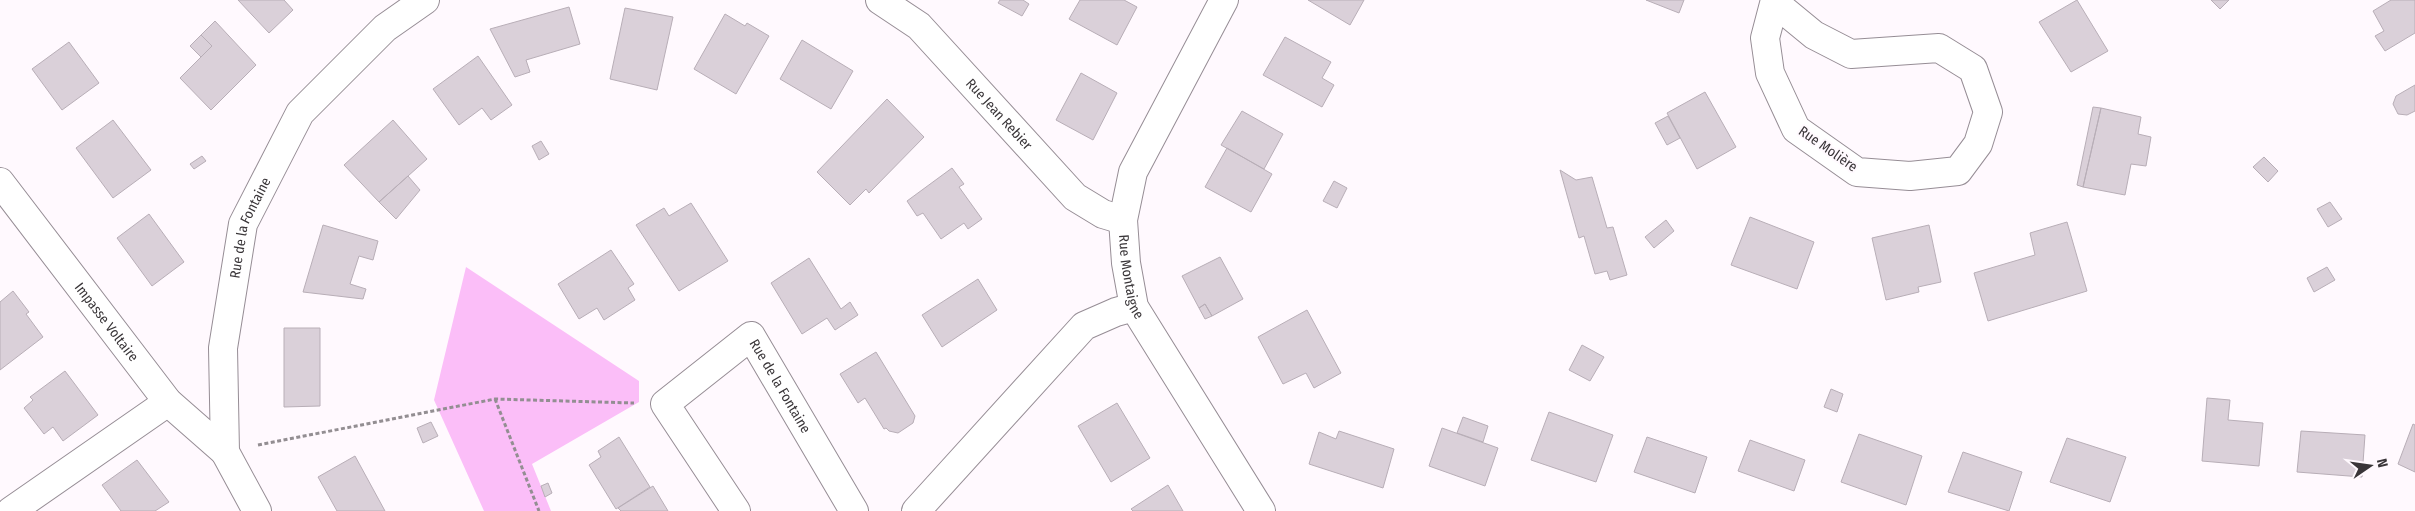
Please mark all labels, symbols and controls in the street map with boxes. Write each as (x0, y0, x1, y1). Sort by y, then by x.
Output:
street label: Rue Jean Rebier (963, 75, 1036, 153)
street label: Rue Molière (1795, 123, 1861, 176)
street label: Rue de la Fontaine (226, 174, 274, 280)
street label: Rue Montaigne (1116, 234, 1148, 322)
street label: Impasse Voltaire (71, 279, 142, 365)
street label: Rue de la Fontaine (746, 336, 815, 436)
north arrow (2345, 441, 2395, 491)
text: N (2373, 457, 2391, 469)

